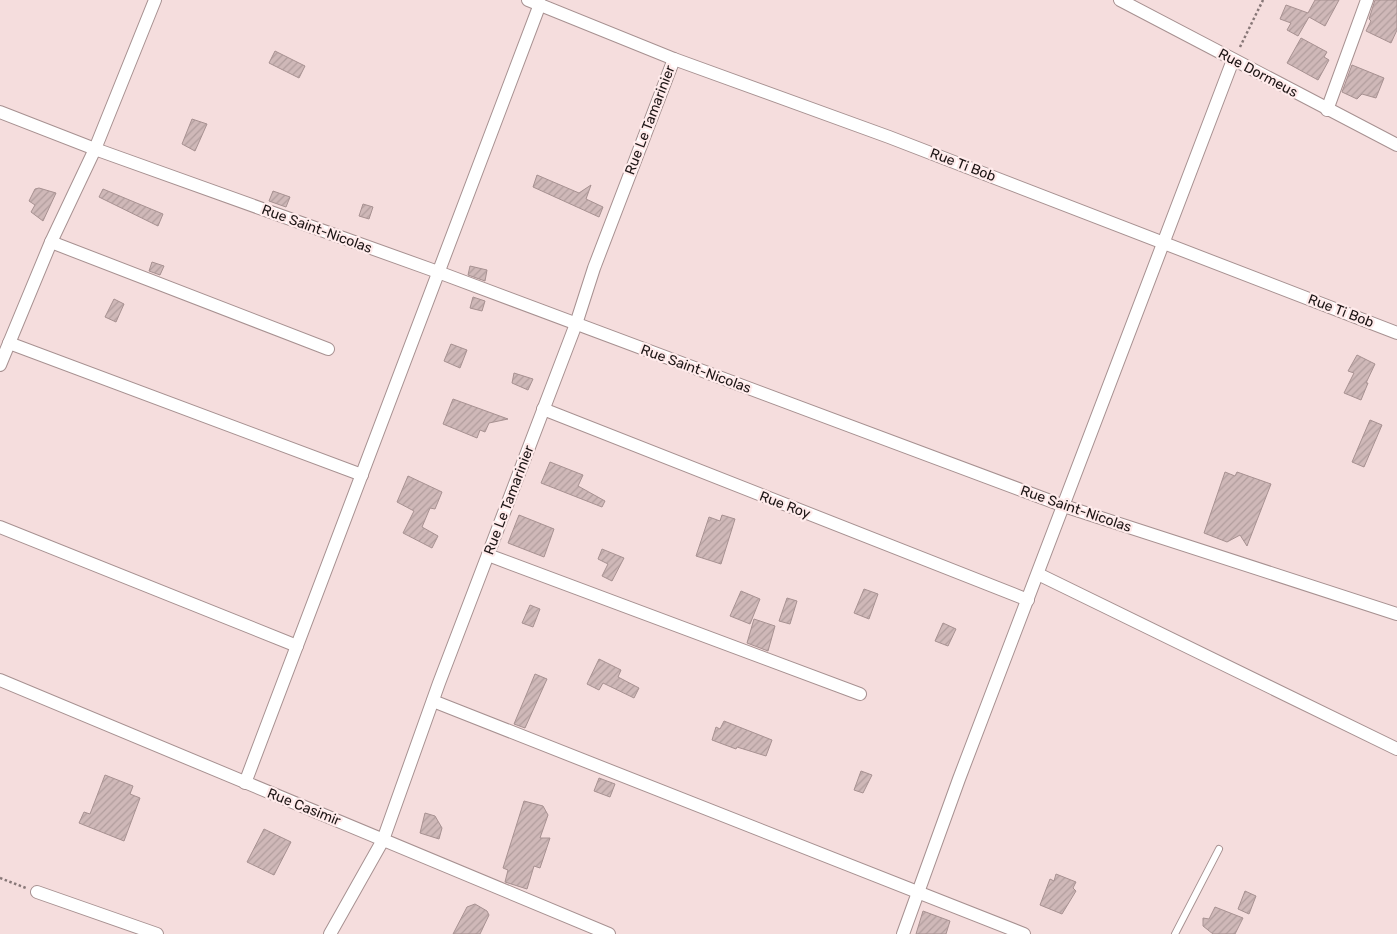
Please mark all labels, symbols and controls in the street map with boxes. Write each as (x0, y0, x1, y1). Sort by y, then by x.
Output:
street label: Rue Dormeus (1215, 45, 1301, 101)
street label: Rue Le Tamarinier (621, 62, 679, 177)
street label: Rue Ti Bob (928, 145, 998, 185)
street label: Rue Saint-Nicolas (259, 201, 375, 257)
street label: Rue Ti Bob (1306, 291, 1376, 331)
street label: Rue Saint-Nicolas (638, 341, 754, 397)
street label: Rue Le Tamarinier (480, 442, 538, 557)
street label: Rue Saint-Nicolas (1018, 482, 1134, 536)
street label: Rue Roy (757, 487, 813, 523)
street label: Rue Casimir (265, 785, 344, 830)

